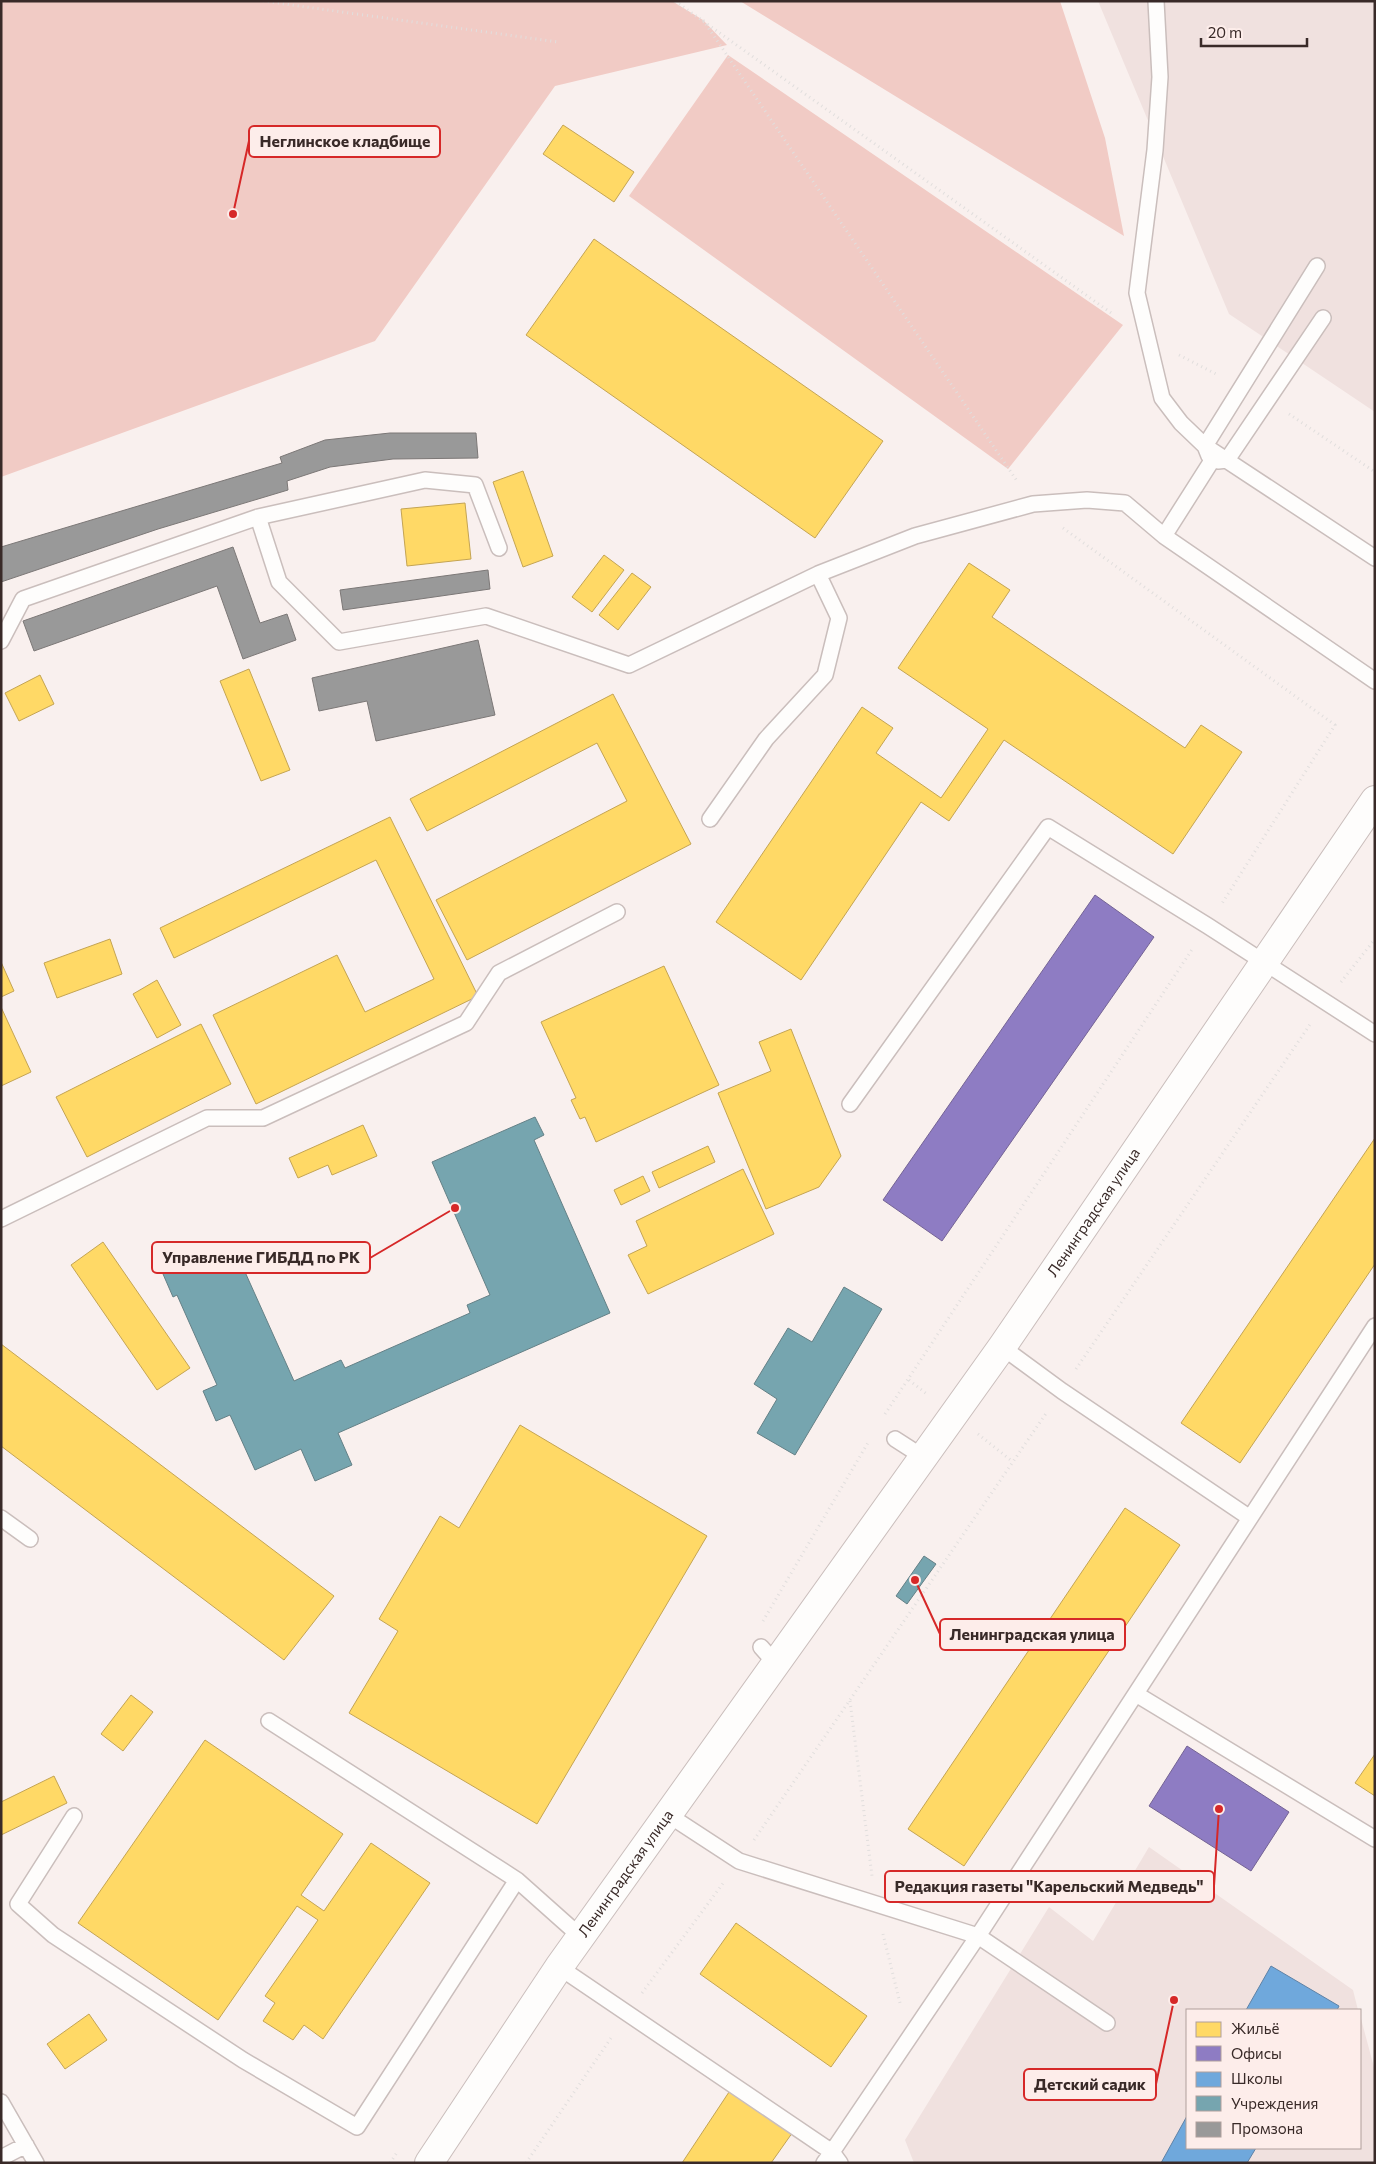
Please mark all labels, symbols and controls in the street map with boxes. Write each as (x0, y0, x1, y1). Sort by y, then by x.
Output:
scale bar (1201, 15, 1307, 47)
text: 20 m (1208, 23, 1242, 41)
callout: Неглинское кладбище (249, 126, 440, 157)
text: Неглинское кладбище (260, 131, 430, 150)
street label: Ленинградская улица (1043, 1144, 1143, 1280)
callout: Управление ГИБДД по РК (152, 1242, 370, 1273)
text: Управление ГИБДД по РК (162, 1247, 360, 1266)
callout: Ленинградская улица (940, 1619, 1125, 1650)
text: Ленинградская улица (949, 1624, 1115, 1643)
street label: Ленинградская улица (573, 1806, 676, 1940)
callout: Редакция газеты "Карельский Медведь" (885, 1871, 1214, 1902)
text: Редакция газеты "Карельский Медведь" (894, 1876, 1204, 1895)
legend (1186, 2009, 1361, 2149)
text: Жильё (1231, 2019, 1279, 2037)
text: Офисы (1231, 2044, 1282, 2062)
callout: Детский садик (1024, 2069, 1156, 2100)
text: Школы (1231, 2069, 1283, 2087)
text: Детский садик (1034, 2074, 1146, 2093)
text: Учреждения (1231, 2094, 1318, 2112)
text: Промзона (1231, 2119, 1303, 2137)

